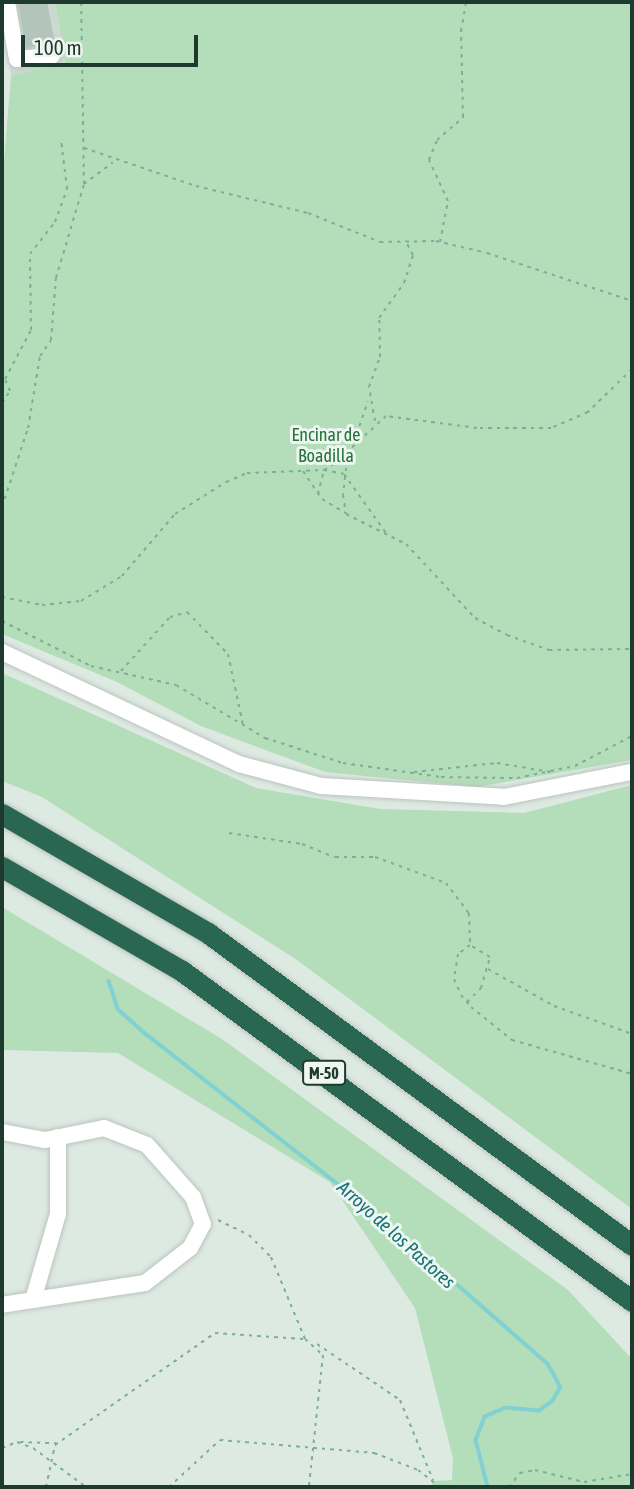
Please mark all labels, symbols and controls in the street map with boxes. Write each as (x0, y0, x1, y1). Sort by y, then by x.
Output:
scale bar (24, 21, 201, 65)
text: 100 m (34, 35, 82, 59)
park label: Encinar de Boadilla (292, 425, 360, 467)
road number: M-50 (301, 1060, 347, 1086)
water label: Arroyo de los Pastores (333, 1176, 459, 1294)

